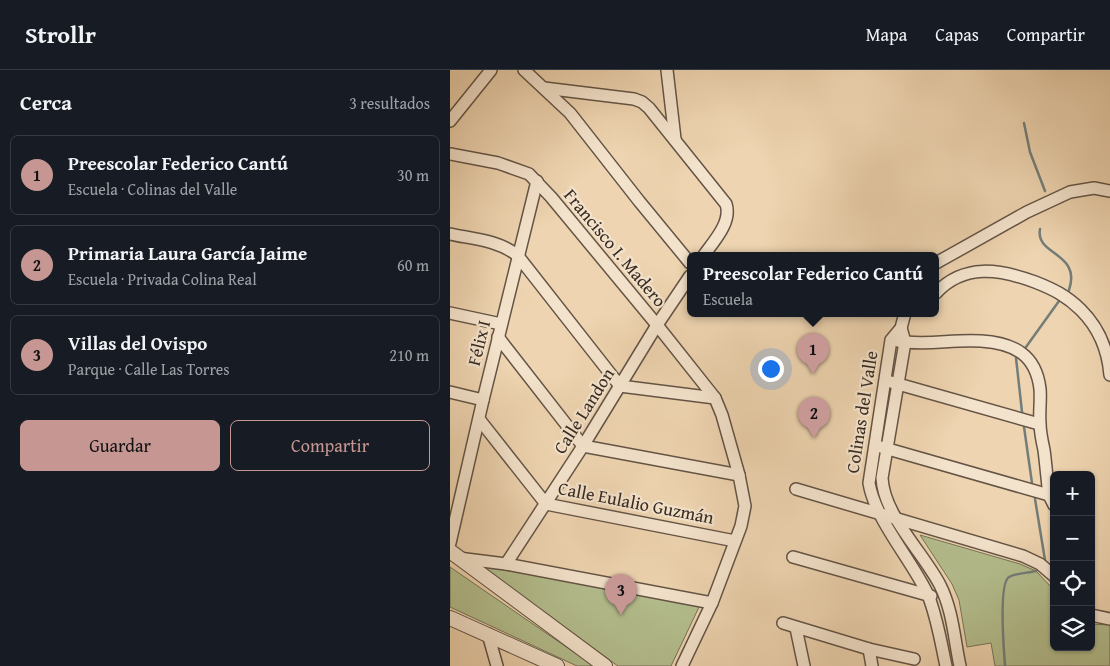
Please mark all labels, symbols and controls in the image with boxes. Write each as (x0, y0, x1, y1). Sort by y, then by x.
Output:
text: Strollr (25, 17, 96, 52)
text: Mapa (866, 21, 907, 48)
text: Capas (935, 21, 979, 48)
text: Compartir (1007, 21, 1085, 48)
text: Cerca (20, 87, 72, 118)
text: 3 resultados (349, 91, 430, 115)
text: Preescolar Federico Cantú (68, 149, 288, 177)
text: 1 (33, 163, 41, 187)
text: 30 m (397, 163, 429, 187)
text: Escuela · Colinas del Valle (68, 177, 237, 201)
street label: Francisco I. Madero (558, 183, 673, 313)
text: Primaria Laura García Jaime (68, 239, 307, 267)
popup (687, 252, 939, 317)
text: 2 (33, 253, 41, 277)
text: 60 m (397, 253, 429, 277)
text: Preescolar Federico Cantú (703, 259, 923, 287)
text: Escuela · Privada Colina Real (68, 267, 257, 291)
text: Escuela (703, 287, 753, 311)
street label: Félix I (460, 317, 497, 368)
text: Villas del Ovispo (68, 329, 207, 357)
pin: 1 (797, 333, 829, 374)
text: 3 (33, 343, 41, 367)
text: 210 m (389, 343, 429, 367)
street label: Colinas del Valle (839, 349, 885, 475)
your location (758, 356, 784, 382)
text: Parque · Calle Las Torres (68, 357, 230, 381)
street label: Calle Landon (546, 362, 621, 459)
pin: 2 (798, 397, 830, 438)
button: Guardar (20, 420, 220, 471)
button: Compartir (230, 420, 430, 471)
map controls (1050, 471, 1095, 651)
button: + (1050, 471, 1095, 516)
street label: Calle Eulalio Guzmán (556, 474, 716, 531)
button: − (1050, 516, 1095, 561)
button: locate (1050, 561, 1095, 606)
pin: 3 (605, 574, 637, 615)
button: layers (1050, 606, 1095, 651)

